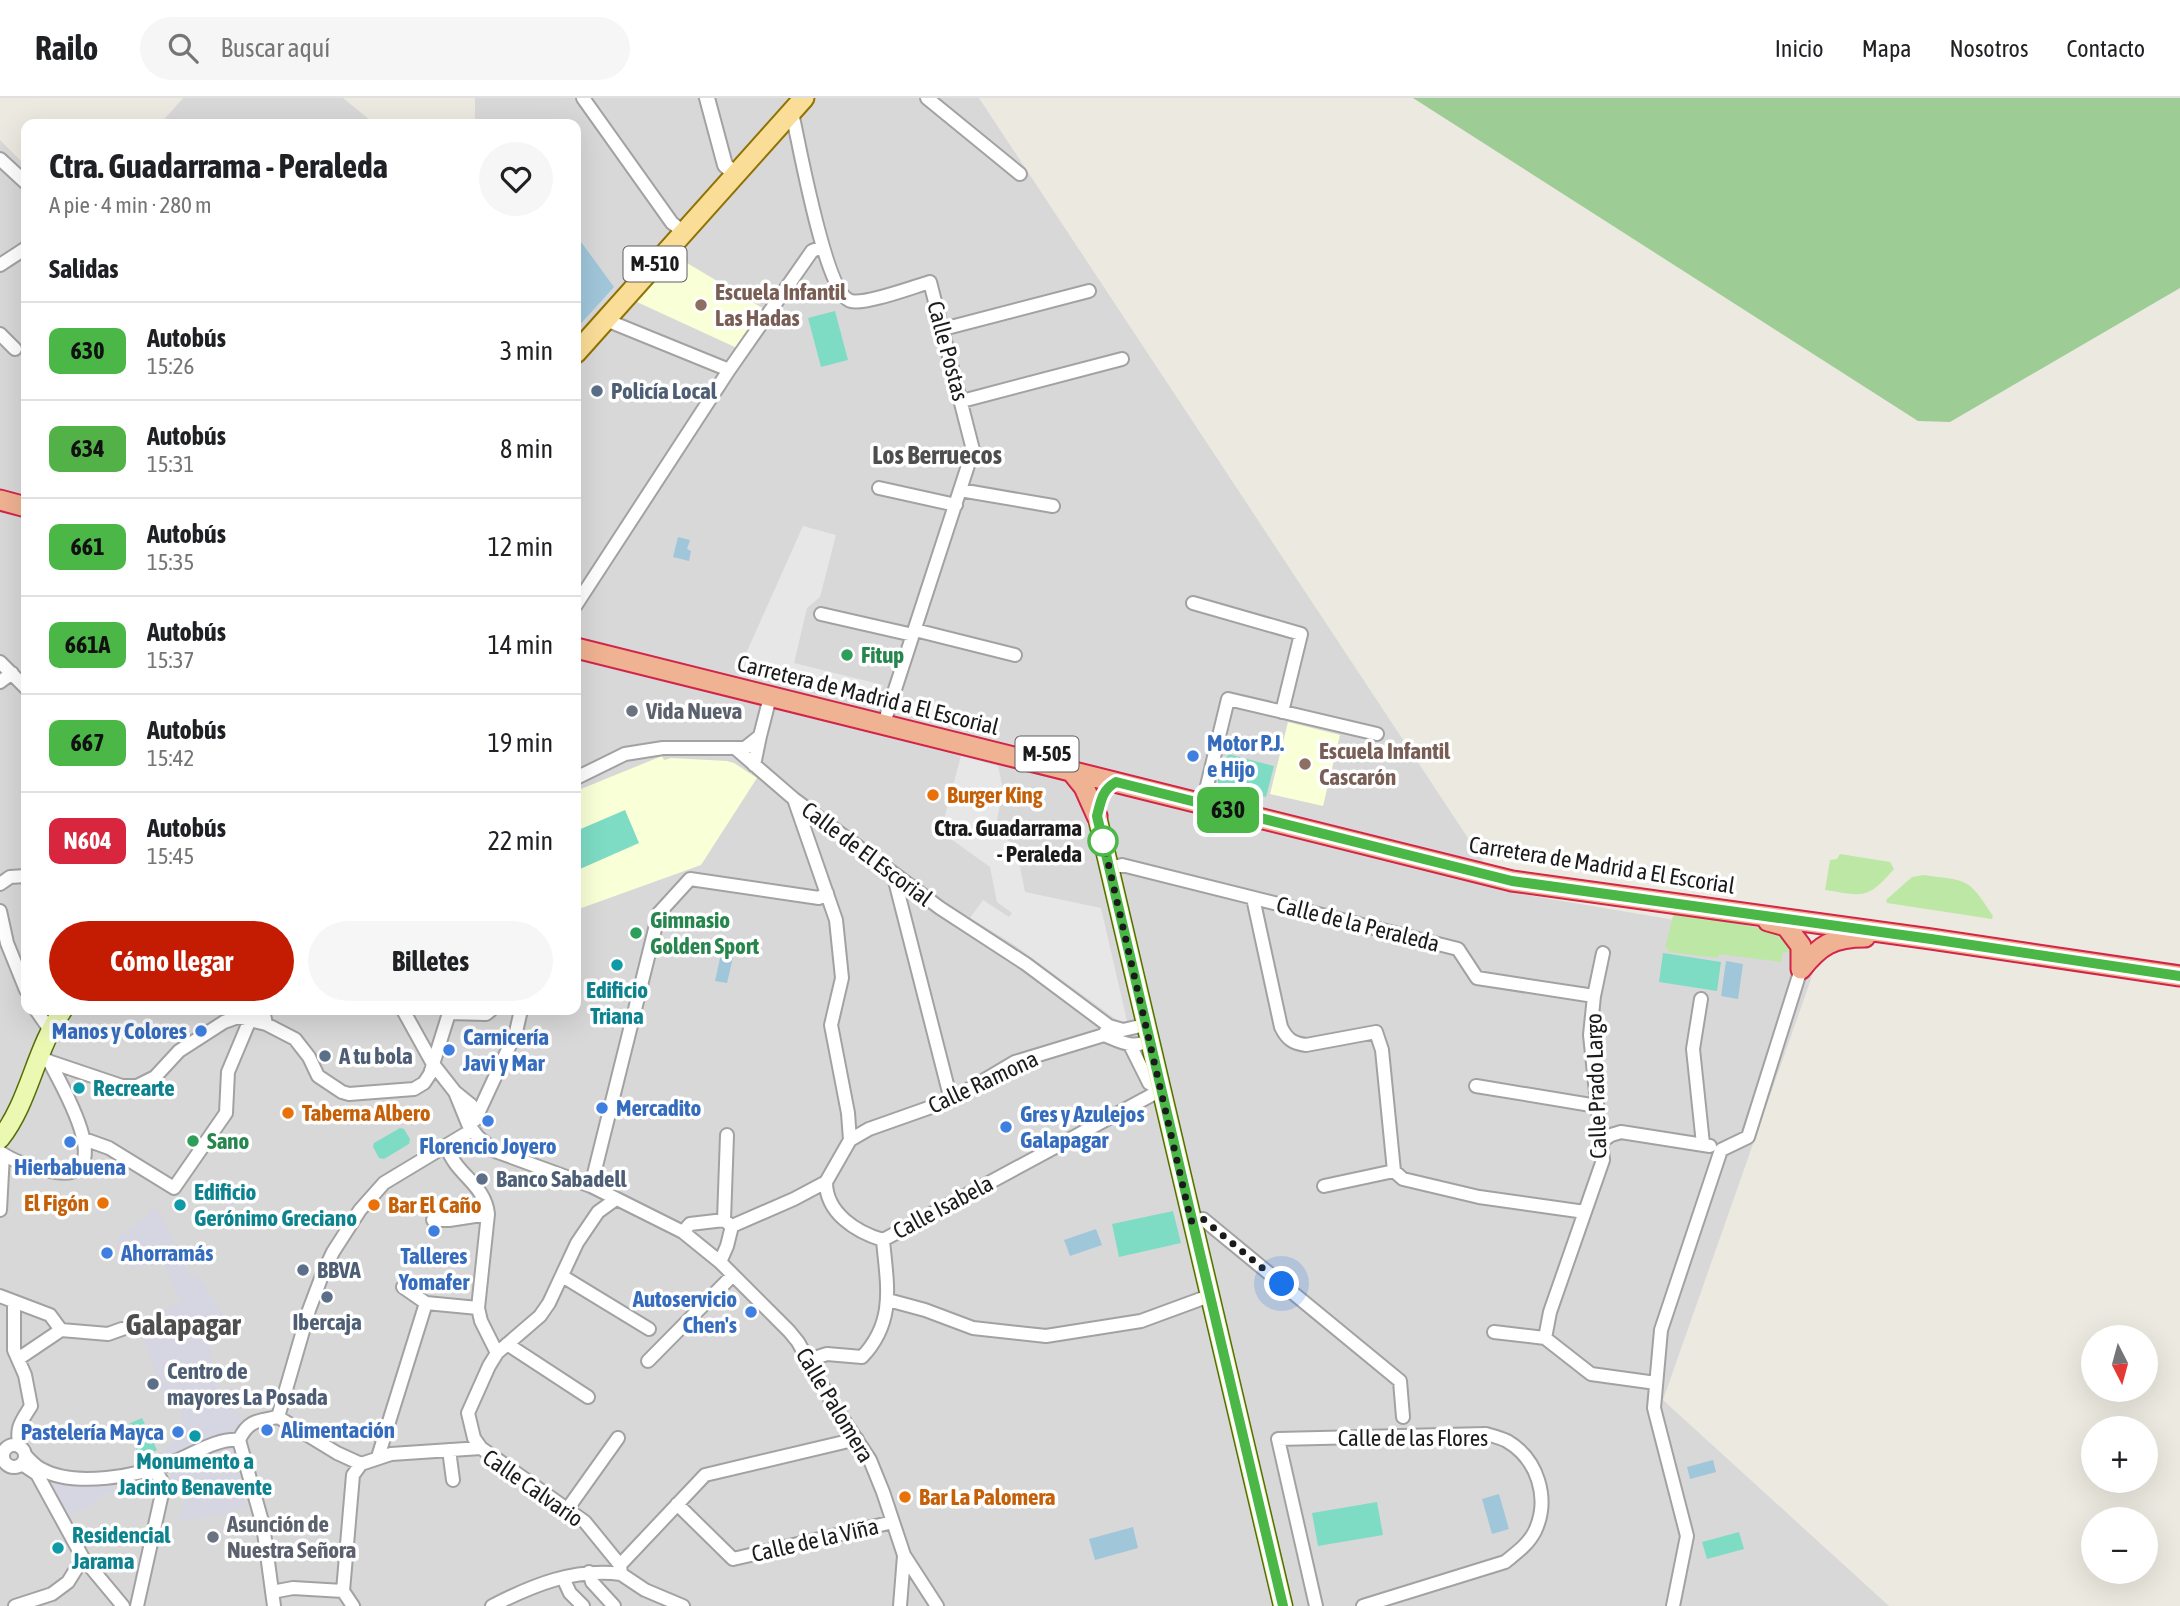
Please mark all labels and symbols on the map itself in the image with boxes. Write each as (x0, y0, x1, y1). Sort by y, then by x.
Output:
road number: M-510 (624, 246, 686, 282)
place label: Escuela Infantil Las Hadas (715, 279, 847, 331)
marker: Escuela Infantil Las Hadas (693, 297, 709, 313)
street label: Calle Postas (922, 298, 974, 404)
place label: Policía Local (611, 378, 718, 404)
marker: Policía Local (589, 383, 605, 399)
district label: Los Berruecos (872, 440, 1002, 470)
place label: Fitup (861, 642, 904, 668)
marker: Fitup (839, 647, 855, 663)
street label: Carretera de Madrid a El Escorial (735, 650, 1001, 740)
place label: Vida Nueva (645, 698, 742, 724)
marker: Vida Nueva (624, 703, 640, 719)
place label: Motor P.J. e Hijo (1207, 730, 1284, 782)
road number: M-505 (1016, 736, 1078, 772)
place label: Escuela Infantil Cascarón (1319, 738, 1451, 790)
marker: Motor P.J. e Hijo (1185, 748, 1201, 764)
marker: Escuela Infantil Cascarón (1297, 756, 1313, 772)
place label: Burger King (947, 782, 1043, 808)
marker: Burger King (925, 787, 941, 803)
line badge: 630 (1188, 787, 1268, 833)
street label: Calle de El Escorial (797, 797, 937, 911)
place label: Ctra. Guadarrama - Peraleda (934, 815, 1082, 867)
marker: Ctra. Guadarrama - Peraleda (1088, 826, 1118, 856)
street label: Carretera de Madrid a El Escorial (1467, 831, 1737, 899)
street label: Calle de la Peraleda (1274, 891, 1442, 957)
place label: Gimnasio Golden Sport (650, 907, 759, 959)
marker: Gimnasio Golden Sport (628, 925, 644, 941)
marker: Edificio Triana (609, 957, 625, 973)
place label: Edificio Triana (586, 977, 648, 1029)
street label: Calle Prado Largo (1580, 1013, 1612, 1159)
place label: Manos y Colores (52, 1018, 187, 1044)
marker: Manos y Colores (193, 1023, 209, 1039)
place label: Carnicería Javi y Mar (462, 1024, 549, 1076)
marker: Carnicería Javi y Mar (441, 1042, 457, 1058)
place label: A tu bola (338, 1043, 413, 1069)
street label: Calle Ramona (924, 1045, 1042, 1119)
marker: A tu bola (317, 1048, 333, 1064)
place label: Recrearte (93, 1075, 175, 1101)
marker: Recrearte (71, 1080, 87, 1096)
place label: Mercadito (616, 1095, 701, 1121)
place label: Taberna Albero (302, 1100, 431, 1126)
marker: Mercadito (594, 1100, 610, 1116)
place label: Gres y Azulejos Galapagar (1020, 1101, 1145, 1153)
marker: Taberna Albero (280, 1105, 296, 1121)
marker: Florencio Joyero (480, 1113, 496, 1129)
marker: Gres y Azulejos Galapagar (998, 1119, 1014, 1135)
place label: Sano (207, 1128, 250, 1154)
marker: Sano (185, 1133, 201, 1149)
place label: Florencio Joyero (419, 1133, 557, 1159)
marker: Hierbabuena (62, 1134, 78, 1150)
place label: Hierbabuena (14, 1154, 126, 1180)
place label: Banco Sabadell (496, 1166, 628, 1192)
street label: Calle Isabela (889, 1170, 997, 1244)
marker: Banco Sabadell (474, 1171, 490, 1187)
place label: Edificio Gerónimo Greciano (194, 1179, 357, 1231)
place label: El Figón (24, 1190, 89, 1216)
place label: Bar El Caño (388, 1192, 482, 1218)
marker: El Figón (95, 1195, 111, 1211)
marker: Edificio Gerónimo Greciano (172, 1197, 188, 1213)
marker: Bar El Caño (366, 1197, 382, 1213)
marker: Talleres Yomafer (426, 1223, 442, 1239)
place label: Ahorramás (120, 1240, 213, 1266)
place label: Talleres Yomafer (398, 1243, 470, 1295)
marker: Ahorramás (99, 1245, 115, 1261)
place label: BBVA (317, 1257, 362, 1283)
marker: BBVA (295, 1262, 311, 1278)
your location (1264, 1266, 1299, 1301)
place label: Autoservicio Chen's (632, 1286, 737, 1338)
marker: Ibercaja (319, 1289, 335, 1305)
marker: Autoservicio Chen's (743, 1304, 759, 1320)
district label: Galapagar (125, 1307, 242, 1341)
place label: Ibercaja (292, 1309, 362, 1335)
north arrow (2081, 1325, 2158, 1402)
street label: Calle Palomera (791, 1343, 879, 1467)
place label: Centro de mayores La Posada (167, 1358, 328, 1410)
marker: Centro de mayores La Posada (145, 1376, 161, 1392)
place label: Alimentación (280, 1417, 395, 1443)
place label: Pastelería Mayca (21, 1419, 164, 1445)
marker: Alimentación (259, 1422, 275, 1438)
marker: Pastelería Mayca (170, 1424, 186, 1440)
street label: Calle de las Flores (1338, 1425, 1488, 1451)
marker: Monumento a Jacinto Benavente (187, 1428, 203, 1444)
street label: Calle Calvario (478, 1444, 588, 1532)
place label: Monumento a Jacinto Benavente (117, 1448, 272, 1500)
place label: Bar La Palomera (919, 1484, 1056, 1510)
marker: Bar La Palomera (897, 1489, 913, 1505)
place label: Asunción de Nuestra Señora (226, 1511, 356, 1563)
street label: Calle de la Viña (749, 1513, 881, 1567)
place label: Residencial Jarama (71, 1522, 171, 1574)
marker: Asunción de Nuestra Señora (205, 1529, 221, 1545)
marker: Residencial Jarama (50, 1540, 66, 1556)

